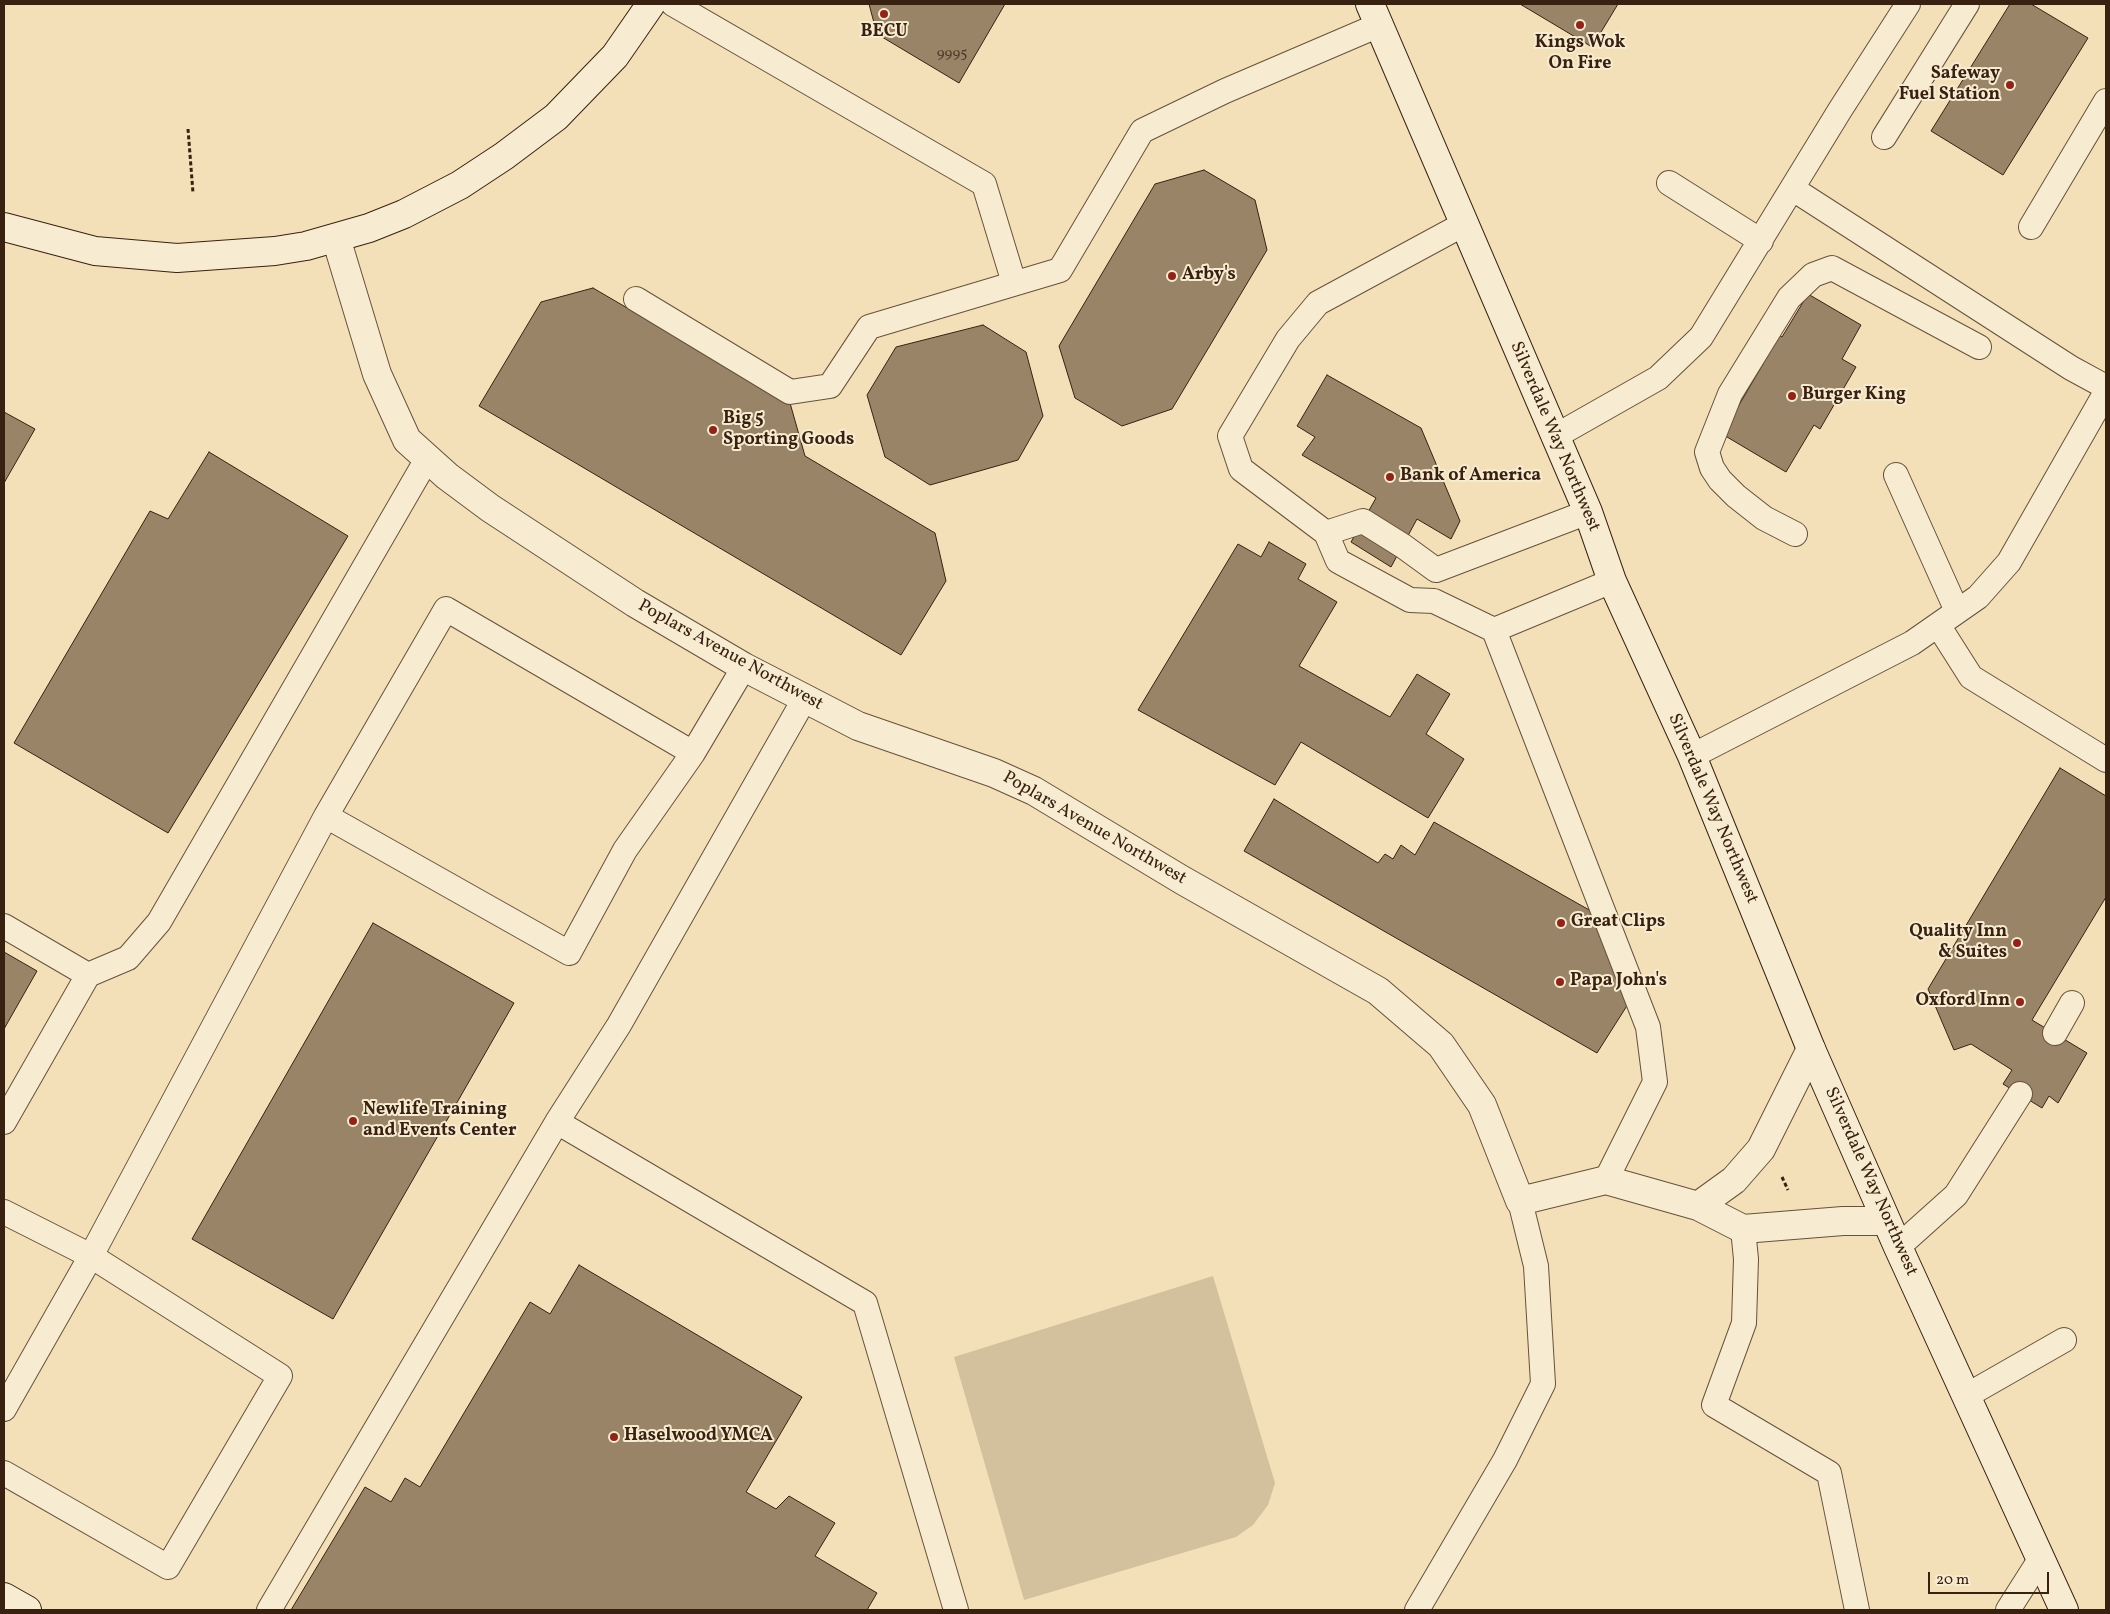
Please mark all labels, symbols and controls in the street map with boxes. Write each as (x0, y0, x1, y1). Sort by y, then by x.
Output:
marker: BECU (878, 8, 890, 20)
marker: Kings Wok On Fire (1574, 19, 1586, 31)
place label: BECU (860, 22, 908, 44)
place label: Kings Wok On Fire (1535, 33, 1625, 76)
house number: 9995 (937, 45, 967, 63)
place label: Safeway Fuel Station (1899, 64, 2000, 106)
marker: Safeway Fuel Station (2004, 79, 2016, 91)
place label: Arby's (1182, 265, 1236, 287)
marker: Arby's (1166, 270, 1178, 282)
street label: Silverdale Way Northwest (1504, 339, 1604, 535)
place label: Burger King (1802, 385, 1906, 407)
marker: Burger King (1786, 390, 1798, 402)
place label: Big 5 Sporting Goods (723, 409, 854, 452)
marker: Big 5 Sporting Goods (707, 424, 719, 436)
place label: Bank of America (1400, 466, 1541, 488)
marker: Bank of America (1384, 471, 1396, 483)
street label: Poplars Avenue Northwest (634, 596, 826, 716)
street label: Silverdale Way Northwest (1662, 711, 1762, 907)
street label: Poplars Avenue Northwest (998, 768, 1190, 890)
place label: Great Clips (1571, 912, 1665, 934)
marker: Great Clips (1555, 917, 1567, 929)
place label: Quality Inn & Suites (1909, 922, 2007, 964)
marker: Quality Inn & Suites (2011, 937, 2023, 949)
place label: Papa John's (1570, 971, 1667, 993)
marker: Papa John's (1554, 976, 1566, 988)
place label: Oxford Inn (1915, 991, 2010, 1013)
marker: Oxford Inn (2014, 996, 2026, 1008)
street label: Silverdale Way Northwest (1819, 1084, 1921, 1280)
place label: Newlife Training and Events Center (363, 1100, 516, 1142)
marker: Newlife Training and Events Center (347, 1115, 359, 1127)
place label: Haselwood YMCA (624, 1426, 773, 1448)
marker: Haselwood YMCA (608, 1431, 620, 1443)
scale bar (1930, 1562, 2051, 1594)
text: 20 m (1936, 1570, 1969, 1591)

